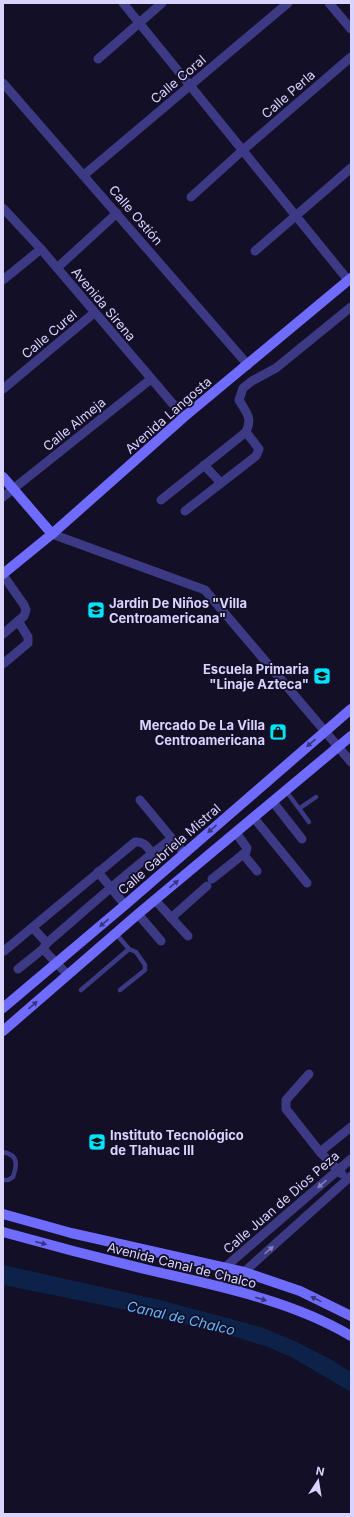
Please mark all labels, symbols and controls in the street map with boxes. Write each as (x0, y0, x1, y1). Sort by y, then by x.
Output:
street label: Calle Coral (147, 51, 209, 107)
street label: Calle Perla (258, 66, 318, 122)
street label: Calle Ostión (106, 182, 166, 248)
street label: Avenida Sirena (69, 264, 139, 344)
street label: Calle Curel (18, 306, 80, 362)
street label: Avenida Langosta (122, 373, 214, 457)
street label: Calle Almeja (39, 394, 109, 454)
place label: Jardin De Niños "Villa Centroamericana" (109, 595, 247, 626)
school or university icon: Jardin De Niños "Villa Centroamericana" (86, 600, 106, 620)
place label: Escuela Primaria "Linaje Azteca" (203, 661, 309, 692)
school or university icon: Escuela Primaria "Linaje Azteca" (312, 666, 332, 686)
place label: Mercado De La Villa Centroamericana (140, 717, 265, 748)
shop icon: Mercado De La Villa Centroamericana (268, 722, 288, 742)
one-way arrow (305, 739, 316, 748)
street label: Calle Gabriela Mistral (114, 800, 224, 898)
one-way arrow (207, 824, 218, 833)
one-way arrow (168, 880, 179, 889)
one-way arrow (98, 918, 109, 927)
one-way arrow (27, 1001, 38, 1010)
place label: Instituto Tecnológico de Tlahuac III (110, 1127, 244, 1158)
school or university icon: Instituto Tecnológico de Tlahuac III (87, 1132, 107, 1152)
street label: Calle Juan de Dios Peza (220, 1147, 342, 1257)
one-way arrow (316, 1180, 327, 1189)
street label: Avenida Canal de Chalco (106, 1239, 258, 1291)
one-way arrow (35, 1240, 47, 1246)
one-way arrow (264, 1246, 273, 1255)
one-way arrow (256, 1296, 268, 1302)
one-way arrow (310, 1296, 322, 1302)
water label: Canal de Chalco (125, 1297, 237, 1338)
north arrow (298, 1461, 338, 1501)
text: N (315, 1463, 326, 1479)

